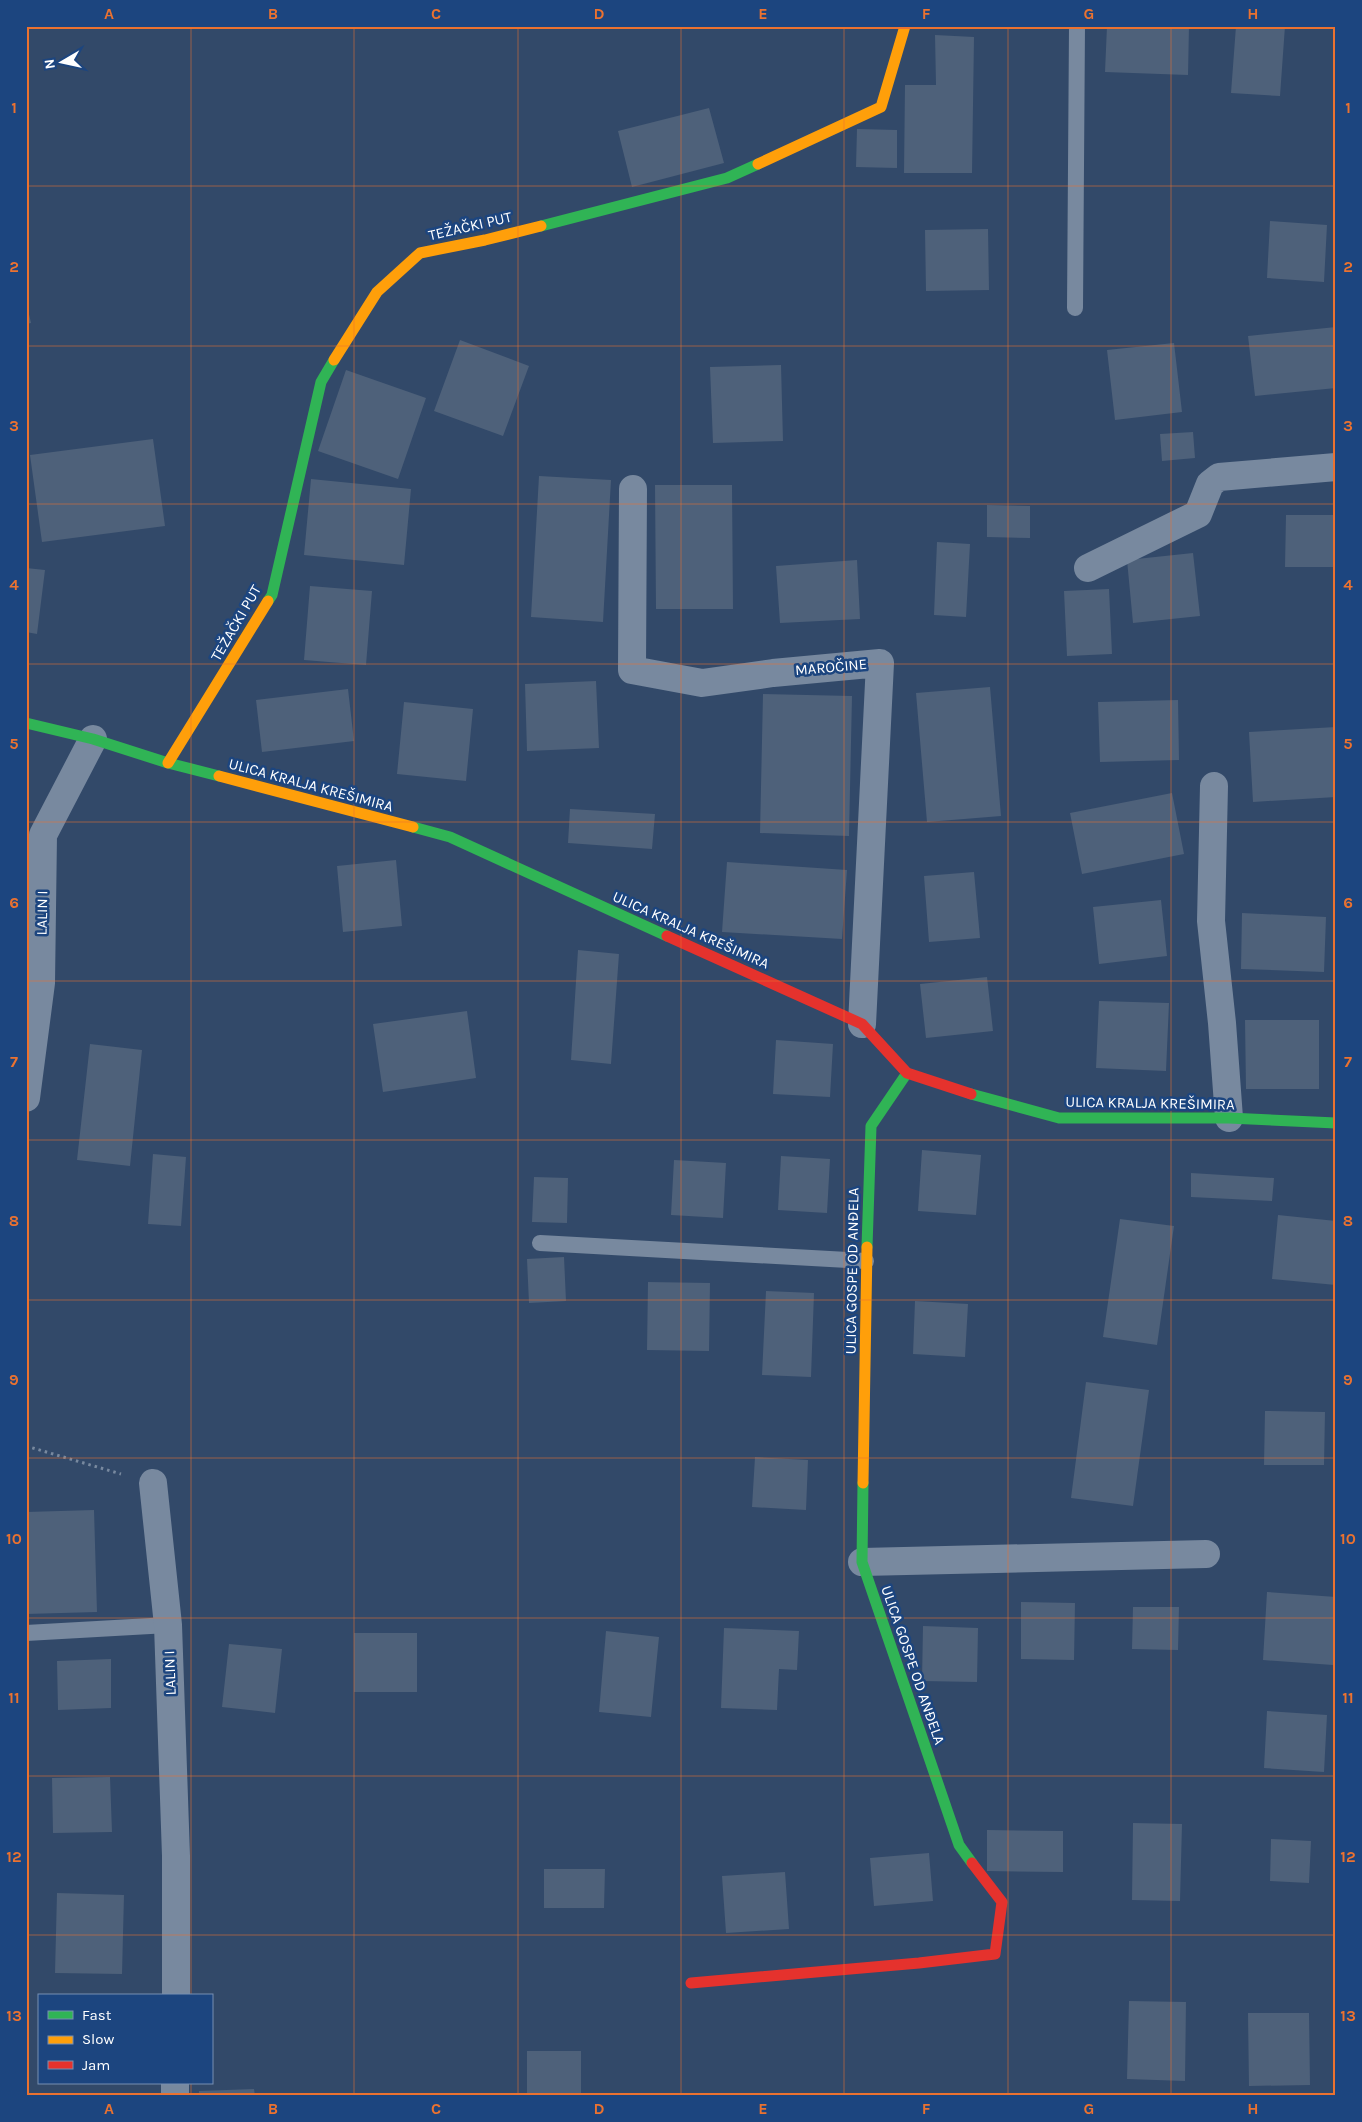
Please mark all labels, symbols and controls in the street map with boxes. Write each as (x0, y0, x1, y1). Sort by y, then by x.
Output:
text: A (104, 4, 114, 23)
text: B (268, 4, 278, 23)
text: C (431, 4, 441, 23)
text: D (594, 4, 605, 23)
text: E (758, 4, 768, 23)
text: F (922, 4, 931, 23)
text: G (1084, 4, 1094, 23)
text: H (1247, 4, 1259, 23)
north arrow (38, 38, 88, 88)
text: N (40, 58, 59, 70)
text: 1 (11, 98, 17, 117)
text: 1 (1345, 98, 1351, 117)
street label: TEŽAČKI PUT (427, 208, 514, 244)
text: 2 (9, 257, 19, 276)
text: 2 (1343, 257, 1353, 276)
text: 3 (9, 416, 19, 435)
text: 3 (1343, 416, 1353, 435)
text: 4 (9, 575, 19, 594)
text: 4 (1343, 575, 1353, 594)
street label: TEŽAČKI PUT (207, 581, 265, 664)
street label: MAROČINE (794, 655, 868, 679)
text: 5 (9, 734, 19, 753)
text: 5 (1343, 734, 1353, 753)
street label: ULICA KRALJA KREŠIMIRA (227, 754, 396, 816)
street label: ULICA KRALJA KREŠIMIRA (610, 887, 772, 973)
street label: LALIN I (33, 890, 51, 936)
text: 6 (9, 893, 19, 912)
text: 6 (1343, 893, 1353, 912)
text: 7 (10, 1052, 18, 1071)
text: 7 (1344, 1052, 1352, 1071)
street label: ULICA KRALJA KREŠIMIRA (1065, 1093, 1235, 1113)
street label: ULICA GOSPE OD ANĐELA (842, 1187, 862, 1355)
text: 8 (9, 1211, 19, 1230)
text: 8 (1343, 1211, 1353, 1230)
text: 9 (9, 1370, 19, 1389)
text: 9 (1343, 1370, 1353, 1389)
text: 10 (6, 1529, 22, 1548)
text: 10 (1340, 1529, 1356, 1548)
street label: ULICA GOSPE OD ANĐELA (877, 1583, 949, 1747)
street label: LALIN I (160, 1650, 180, 1696)
text: 11 (8, 1688, 20, 1707)
text: 11 (1342, 1688, 1354, 1707)
text: 12 (6, 1847, 22, 1866)
text: 12 (1340, 1847, 1356, 1866)
legend (38, 1994, 212, 2084)
text: 13 (6, 2006, 22, 2025)
text: Fast (82, 2006, 112, 2024)
text: 13 (1340, 2006, 1356, 2025)
text: Slow (82, 2030, 114, 2048)
text: Jam (82, 2056, 110, 2074)
text: A (104, 2099, 114, 2118)
text: B (268, 2099, 278, 2118)
text: C (431, 2099, 441, 2118)
text: D (594, 2099, 605, 2118)
text: E (758, 2099, 768, 2118)
text: F (922, 2099, 931, 2118)
text: G (1084, 2099, 1094, 2118)
text: H (1247, 2099, 1259, 2118)

